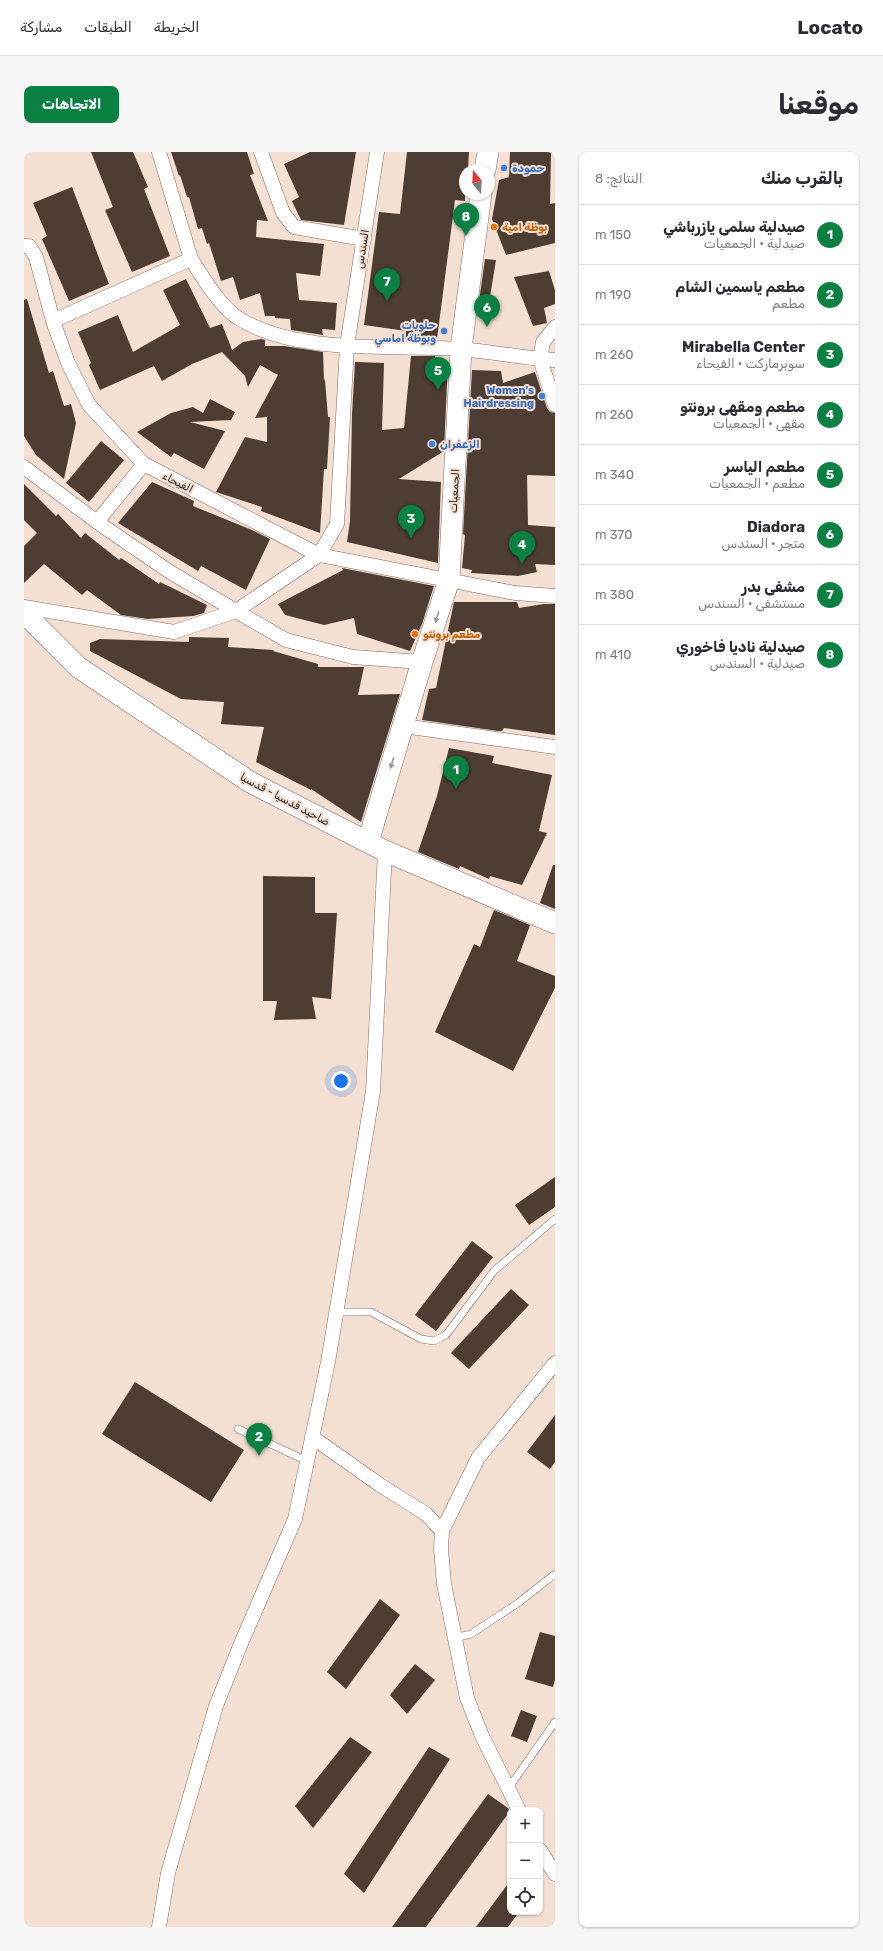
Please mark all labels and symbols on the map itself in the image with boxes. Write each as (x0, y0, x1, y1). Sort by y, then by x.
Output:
place label: حمودة (512, 162, 545, 175)
marker: حمودة (499, 163, 509, 173)
north arrow (459, 164, 495, 200)
pin: 8 (453, 203, 479, 236)
place label: بوظة امية (502, 221, 547, 234)
marker: بوظة امية (489, 222, 499, 232)
street label: السندس (353, 229, 372, 270)
pin: 7 (374, 268, 400, 301)
pin: 6 (474, 294, 500, 327)
place label: حلويات وبوظة اماسي (374, 319, 436, 347)
marker: حلويات وبوظة اماسي (439, 326, 449, 336)
pin: 5 (425, 357, 451, 390)
place label: Women's Hairdressing (463, 384, 534, 410)
marker: Women's Hairdressing (537, 391, 547, 401)
place label: الزعفران (440, 438, 480, 451)
marker: الزعفران (427, 439, 437, 449)
street label: الفيحاء (160, 469, 195, 496)
street label: الجمعيات (447, 469, 462, 514)
pin: 3 (398, 505, 424, 538)
pin: 4 (509, 531, 535, 564)
one-way arrow (434, 611, 440, 623)
place label: مطعم برونتو (423, 628, 480, 642)
marker: مطعم برونتو (410, 629, 420, 639)
pin: 1 (443, 756, 469, 789)
one-way arrow (389, 758, 395, 770)
street label: ضاحيد قدسيا - قدسيا (238, 770, 332, 829)
your location (331, 1071, 351, 1091)
pin: 2 (246, 1423, 272, 1456)

